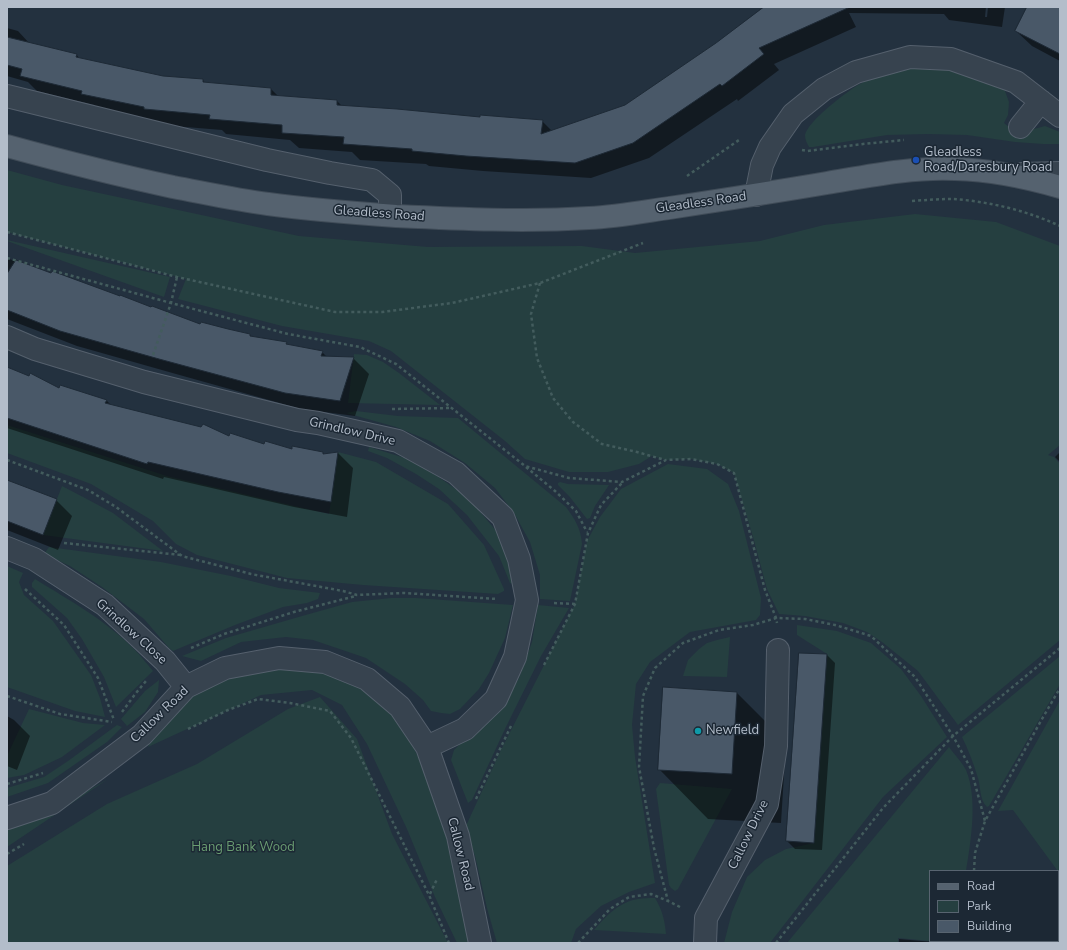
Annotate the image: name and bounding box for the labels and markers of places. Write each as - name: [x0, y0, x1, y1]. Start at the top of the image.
- place label: Gleadless Road/Daresbury Road: [924, 145, 1052, 176]
- marker: Gleadless Road/Daresbury Road: [911, 155, 921, 165]
- place label: Newfield: [706, 723, 759, 739]
- marker: Newfield: [693, 726, 703, 736]

